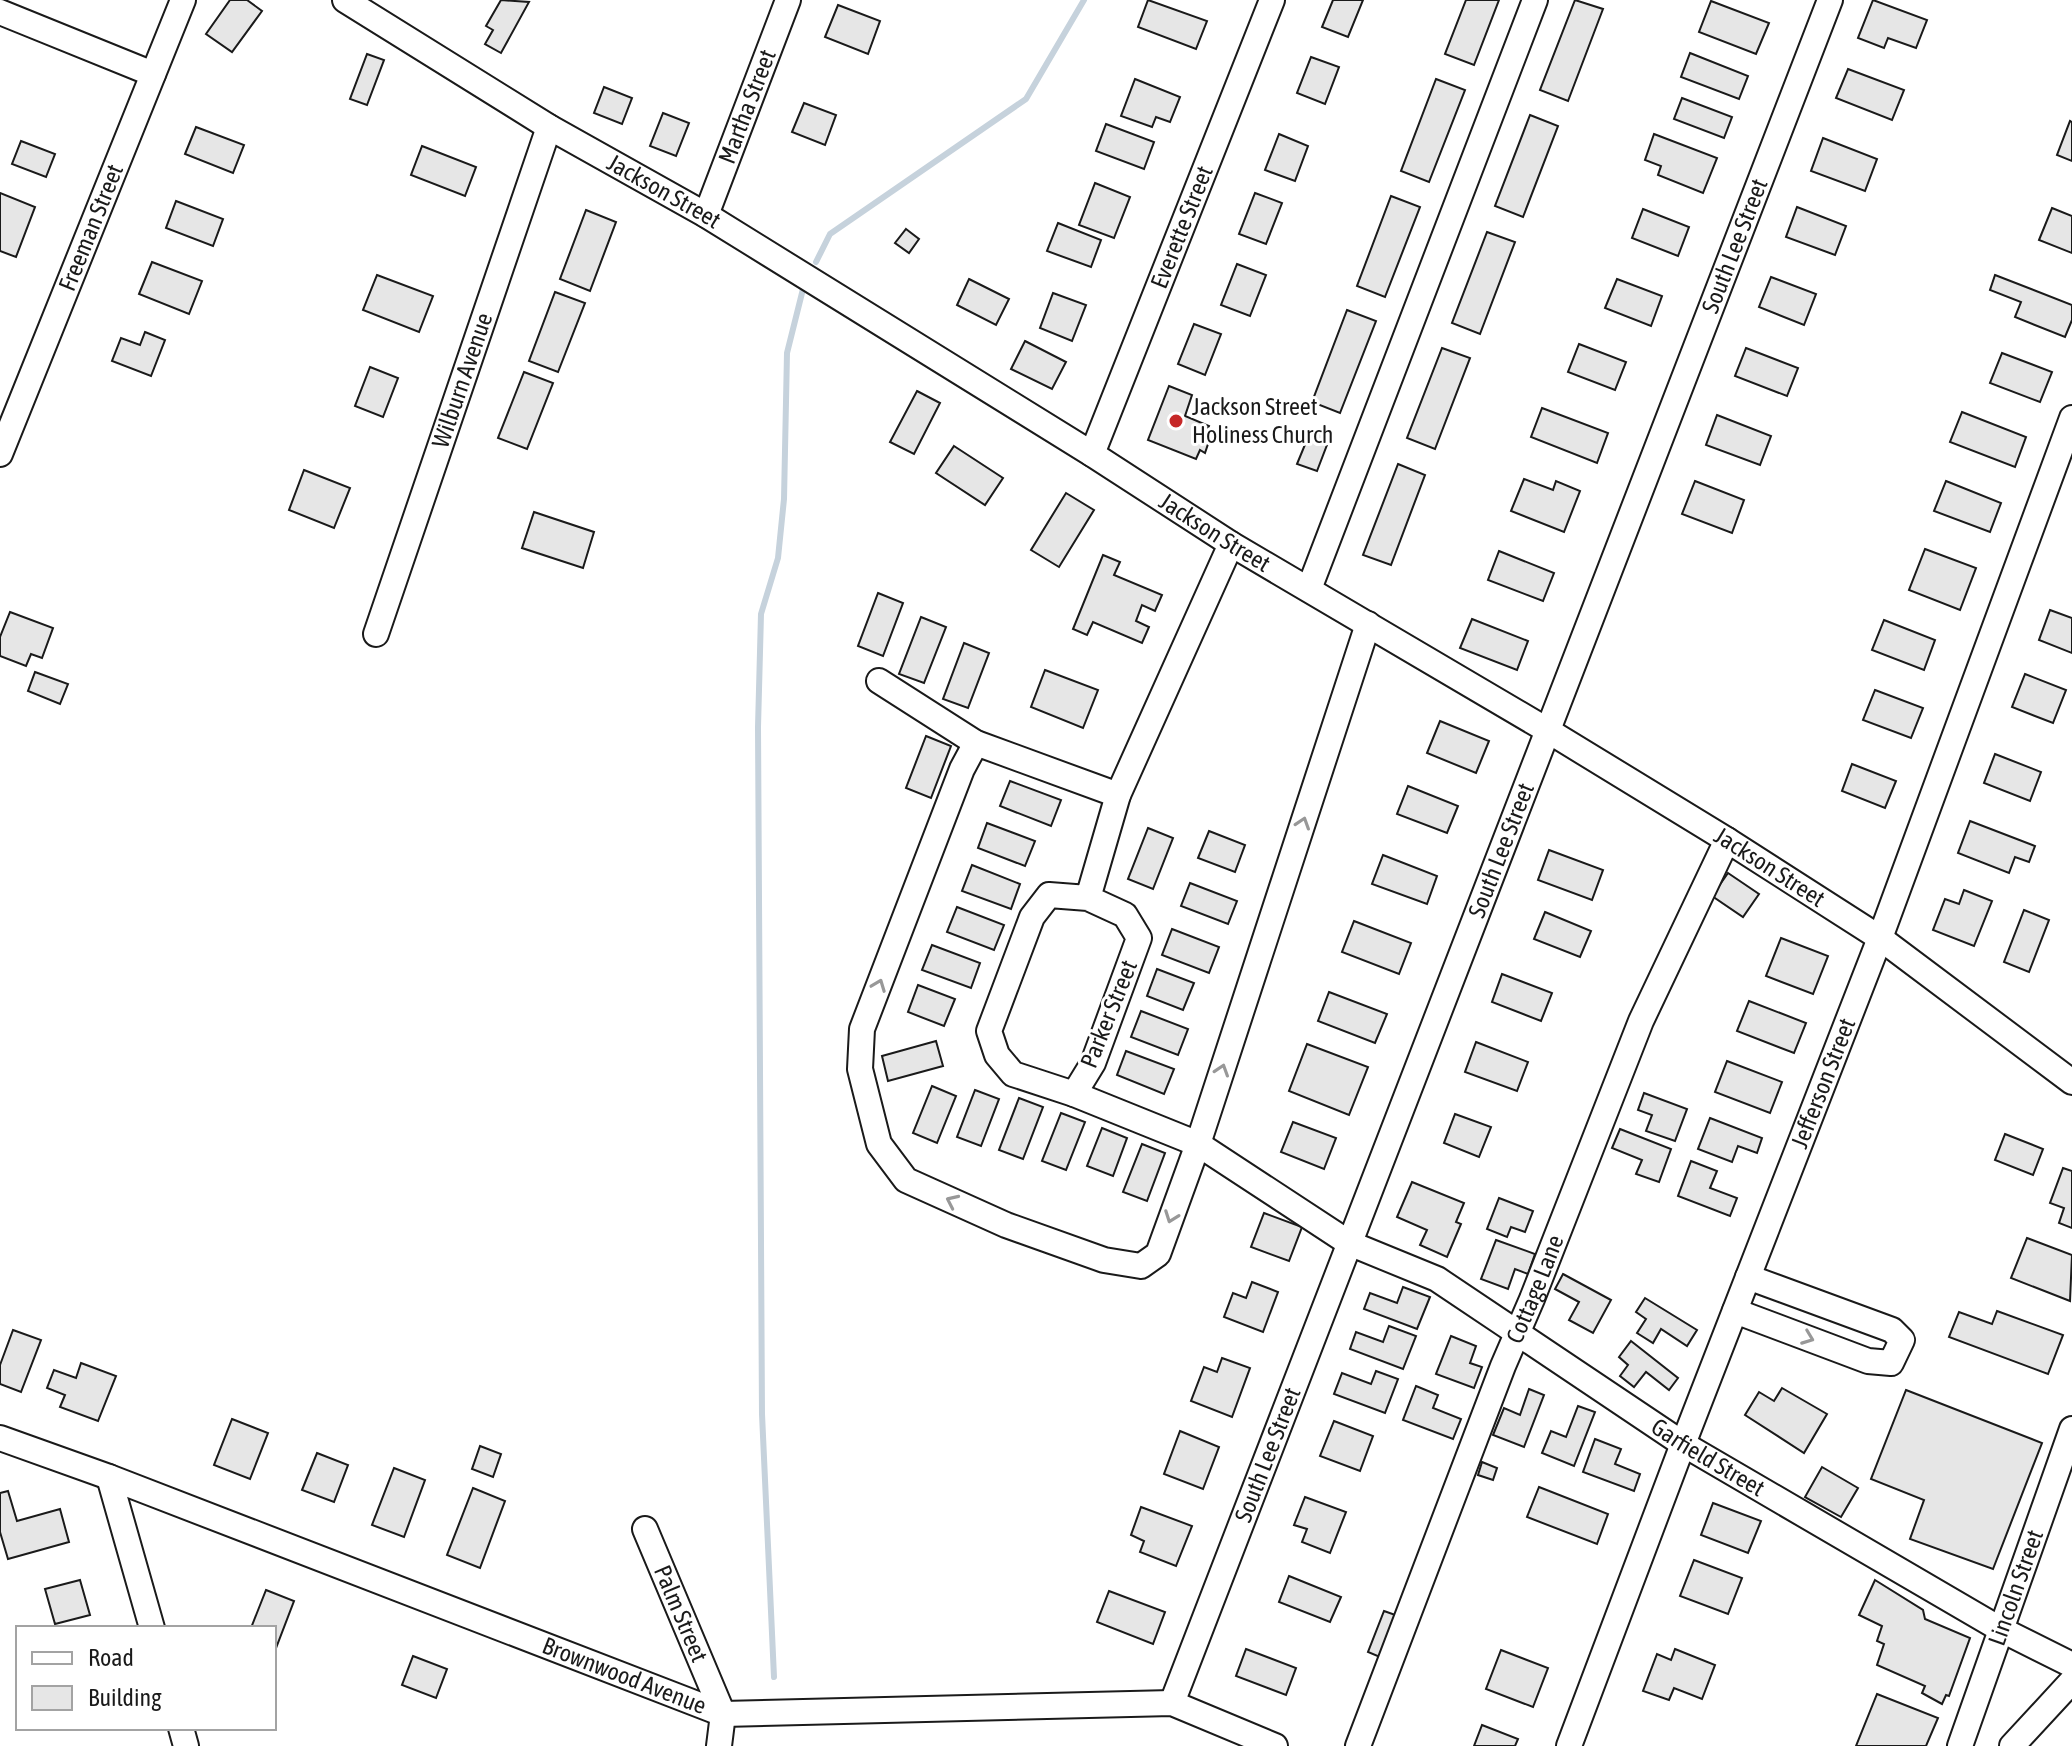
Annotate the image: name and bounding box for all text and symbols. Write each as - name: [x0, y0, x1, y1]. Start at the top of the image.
- street label: Martha Street: [713, 46, 781, 167]
- street label: Jackson Street: [603, 148, 726, 234]
- street label: Freeman Street: [53, 160, 128, 295]
- street label: Everette Street: [1145, 162, 1218, 292]
- street label: South Lee Street: [1696, 175, 1773, 317]
- street label: Wilburn Avenue: [427, 309, 498, 451]
- place label: Jackson Street Holiness Church: [1192, 393, 1334, 448]
- marker: Jackson Street Holiness Church: [1167, 412, 1185, 430]
- street label: Jackson Street: [1154, 487, 1275, 577]
- street label: South Lee Street: [1463, 779, 1539, 921]
- one-way arrow: [1294, 816, 1310, 830]
- street label: Jackson Street: [1710, 822, 1830, 912]
- street label: Parker Street: [1075, 956, 1142, 1072]
- one-way arrow: [869, 979, 886, 993]
- street label: Jefferson Street: [1786, 1014, 1860, 1152]
- one-way arrow: [1213, 1063, 1229, 1077]
- one-way arrow: [946, 1195, 961, 1211]
- one-way arrow: [1164, 1209, 1181, 1223]
- street label: Cottage Lane: [1501, 1231, 1569, 1347]
- one-way arrow: [1800, 1329, 1814, 1345]
- street label: South Lee Street: [1229, 1384, 1306, 1526]
- street label: Garfield Street: [1647, 1413, 1770, 1502]
- street label: Lincoln Street: [1983, 1526, 2048, 1649]
- street label: Palm Street: [649, 1561, 714, 1666]
- legend: [16, 1626, 276, 1730]
- street label: Brownwood Avenue: [539, 1632, 710, 1719]
- text: Road: [88, 1644, 134, 1671]
- text: Building: [88, 1684, 162, 1711]

